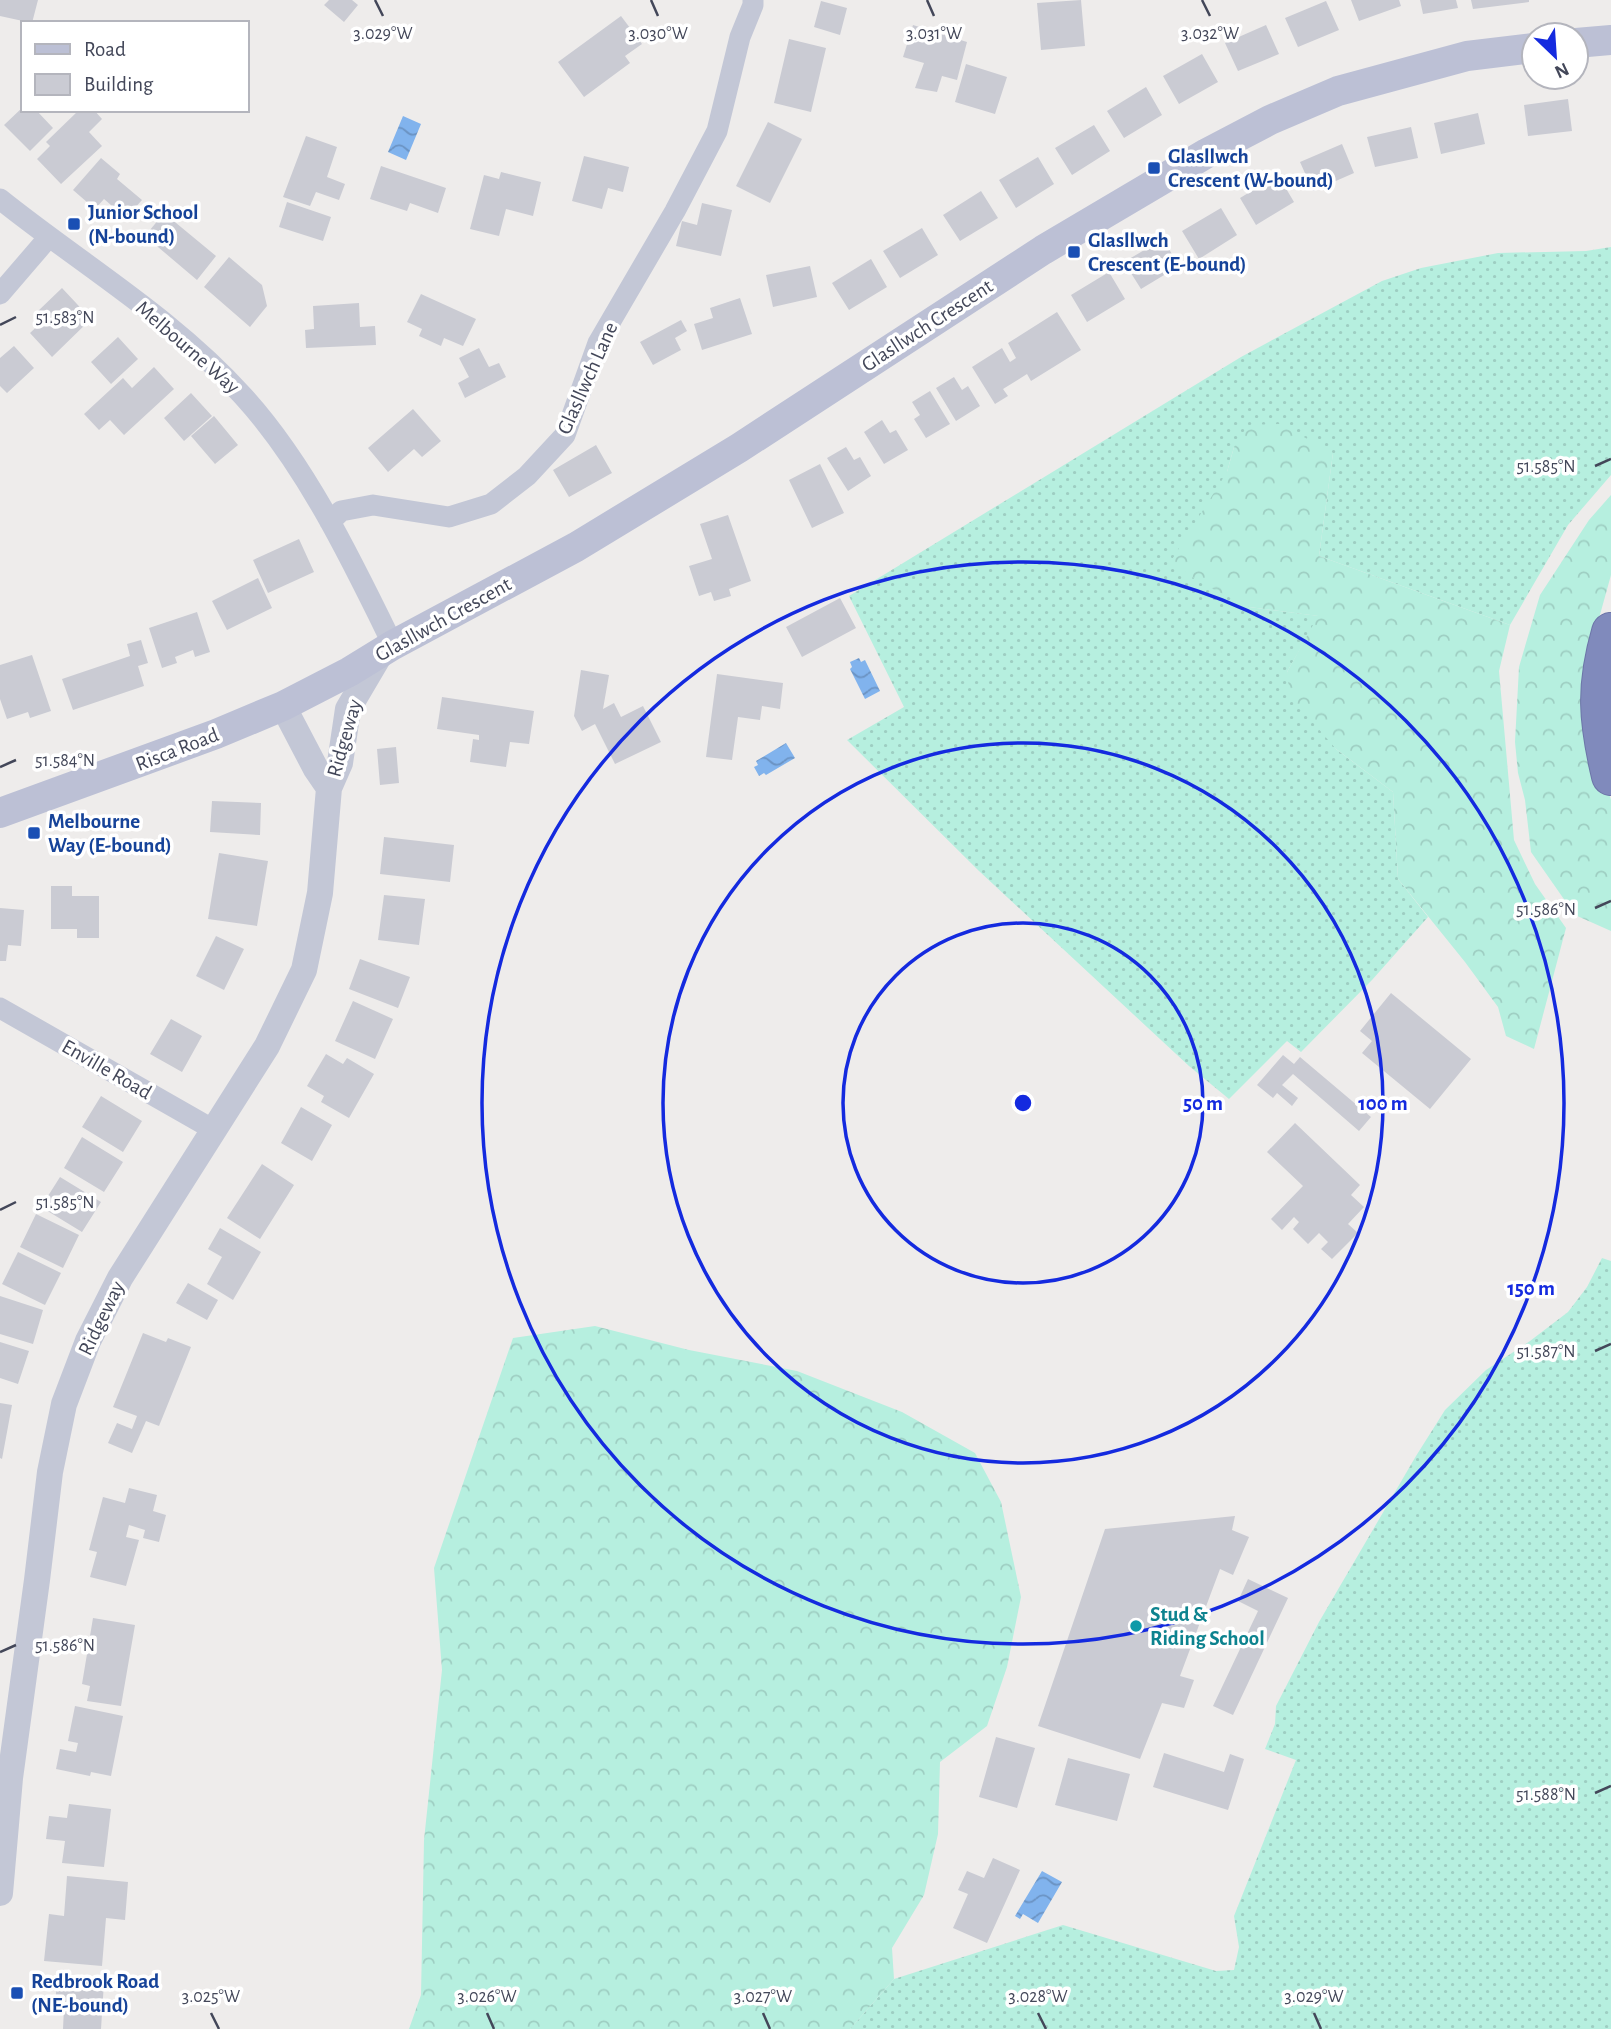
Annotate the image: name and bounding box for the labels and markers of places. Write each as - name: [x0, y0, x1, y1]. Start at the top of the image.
- place label: Glasllwch Crescent (W-bound): [1168, 146, 1334, 191]
- marker: Glasllwch Crescent (W-bound): [1146, 160, 1162, 176]
- place label: Junior School (N-bound): [88, 202, 199, 247]
- marker: Junior School (N-bound): [66, 216, 82, 232]
- place label: Glasllwch Crescent (E-bound): [1088, 230, 1247, 275]
- marker: Glasllwch Crescent (E-bound): [1066, 244, 1082, 260]
- place label: Melbourne Way (E-bound): [48, 811, 172, 856]
- marker: Melbourne Way (E-bound): [26, 825, 42, 841]
- centre of rings: [1011, 1091, 1035, 1115]
- place label: Stud & Riding School: [1150, 1604, 1265, 1649]
- marker: Stud & Riding School: [1128, 1618, 1144, 1634]
- place label: Redbrook Road (NE-bound): [31, 1971, 159, 2016]
- marker: Redbrook Road (NE-bound): [9, 1985, 25, 2001]

